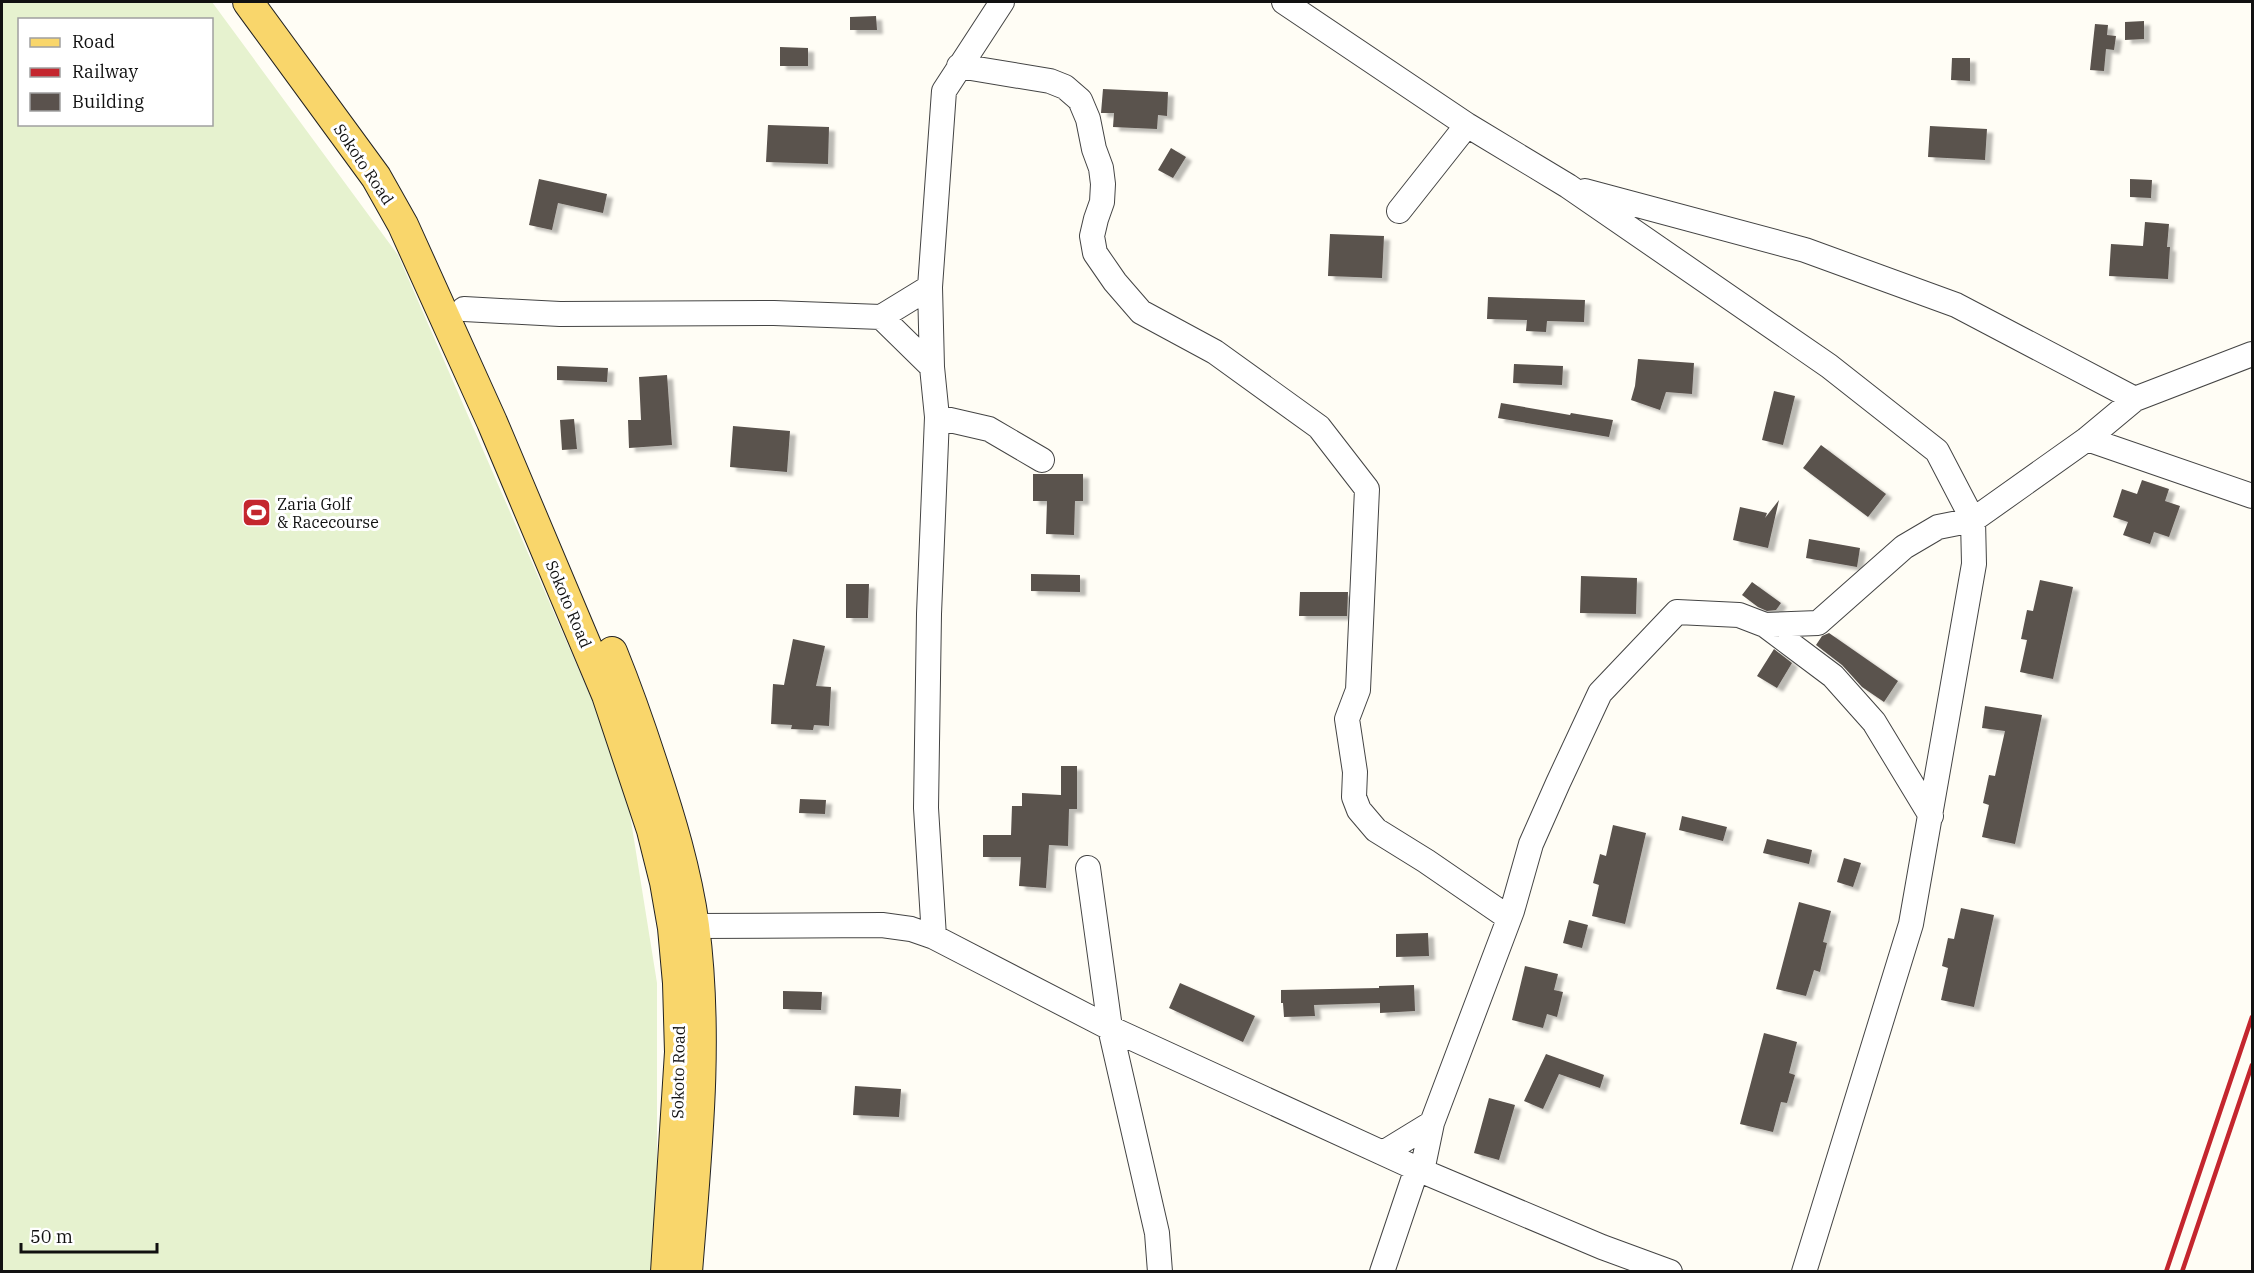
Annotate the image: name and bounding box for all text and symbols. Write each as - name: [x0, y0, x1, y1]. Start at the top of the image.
- legend: [18, 18, 213, 126]
- text: Road: [72, 30, 115, 53]
- text: Railway: [72, 60, 138, 83]
- text: Building: [72, 90, 144, 113]
- street label: Sokoto Road: [330, 120, 398, 208]
- place label: Zaria Golf & Racecourse: [277, 494, 379, 532]
- sports icon: Zaria Golf & Racecourse: [240, 497, 272, 529]
- street label: Sokoto Road: [542, 557, 596, 651]
- street label: Sokoto Road: [667, 1025, 689, 1119]
- scale bar: [21, 1216, 158, 1254]
- text: 50 m: [30, 1225, 73, 1248]

